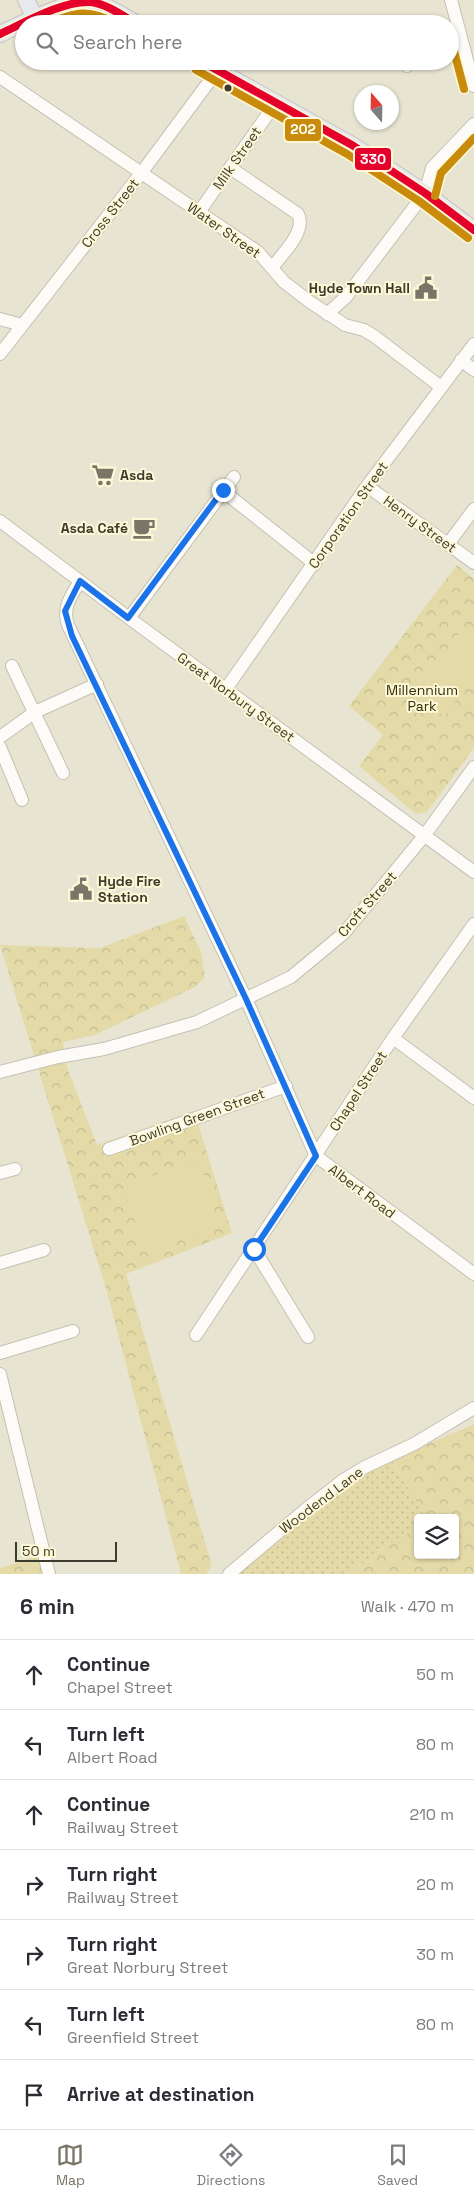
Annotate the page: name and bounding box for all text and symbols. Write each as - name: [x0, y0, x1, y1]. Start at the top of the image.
- search box: [15, 15, 459, 70]
- icon: search: [33, 29, 61, 57]
- text: Search here: [73, 30, 183, 55]
- unlabelled marker: [223, 83, 233, 93]
- north arrow: [354, 85, 399, 130]
- line badge: 202: [284, 118, 322, 142]
- text: 202: [290, 120, 316, 138]
- street label: Milk Street: [209, 123, 265, 193]
- line badge: 330: [354, 147, 392, 171]
- text: 330: [360, 150, 386, 168]
- street label: Cross Street: [77, 174, 143, 252]
- street label: Water Street: [184, 198, 264, 262]
- public building icon: Hyde Town Hall: [413, 275, 439, 301]
- place label: Hyde Town Hall: [309, 279, 410, 297]
- street label: Corporation Street: [304, 458, 392, 572]
- supermarket icon: Asda: [90, 462, 116, 488]
- place label: Asda: [120, 466, 153, 484]
- route end: [212, 479, 235, 502]
- street label: Henry Street: [380, 491, 460, 557]
- cafe icon: Asda Café: [131, 515, 157, 541]
- place label: Asda Café: [61, 519, 128, 537]
- street label: Great Norbury Street: [174, 648, 298, 746]
- park label: Millennium Park: [386, 681, 458, 715]
- street label: Croft Street: [334, 867, 400, 941]
- place label: Hyde Fire Station: [98, 872, 161, 906]
- public building icon: Hyde Fire Station: [68, 876, 94, 902]
- street label: Chapel Street: [325, 1047, 391, 1135]
- street label: Bowling Green Street: [127, 1084, 267, 1150]
- street label: Albert Road: [325, 1160, 399, 1222]
- route start: [243, 1238, 266, 1261]
- street label: Woodend Lane: [275, 1463, 367, 1537]
- map controls: [414, 1514, 459, 1559]
- button: layers: [414, 1514, 459, 1559]
- scale bar: [15, 1539, 118, 1562]
- text: 50 m: [22, 1542, 55, 1560]
- text: 6 min: [20, 1593, 75, 1620]
- text: Walk · 470 m: [361, 1596, 454, 1617]
- text: Continue: [67, 1652, 150, 1677]
- icon: ahead: [20, 1661, 48, 1689]
- text: 50 m: [416, 1664, 454, 1685]
- text: Chapel Street: [67, 1677, 173, 1698]
- text: Turn left: [67, 1722, 145, 1747]
- icon: left: [20, 1731, 48, 1759]
- text: 80 m: [416, 1734, 454, 1755]
- text: Albert Road: [67, 1747, 158, 1768]
- text: Continue: [67, 1792, 150, 1817]
- icon: ahead: [20, 1801, 48, 1829]
- text: 210 m: [410, 1804, 454, 1825]
- text: Railway Street: [67, 1817, 179, 1838]
- text: Turn right: [67, 1862, 157, 1887]
- icon: right: [20, 1871, 48, 1899]
- text: 20 m: [416, 1874, 454, 1895]
- text: Railway Street: [67, 1887, 179, 1908]
- text: Turn right: [67, 1932, 157, 1957]
- icon: right: [20, 1941, 48, 1969]
- text: 30 m: [416, 1944, 454, 1965]
- text: Great Norbury Street: [67, 1957, 228, 1978]
- text: Turn left: [67, 2002, 145, 2027]
- icon: left: [20, 2011, 48, 2039]
- text: 80 m: [416, 2014, 454, 2035]
- text: Greenfield Street: [67, 2027, 199, 2048]
- icon: arrive: [20, 2081, 48, 2109]
- text: Arrive at destination: [67, 2082, 255, 2107]
- tab: Map: [56, 2141, 85, 2189]
- tab: Directions: [197, 2141, 265, 2189]
- tab: Saved: [377, 2141, 418, 2189]

